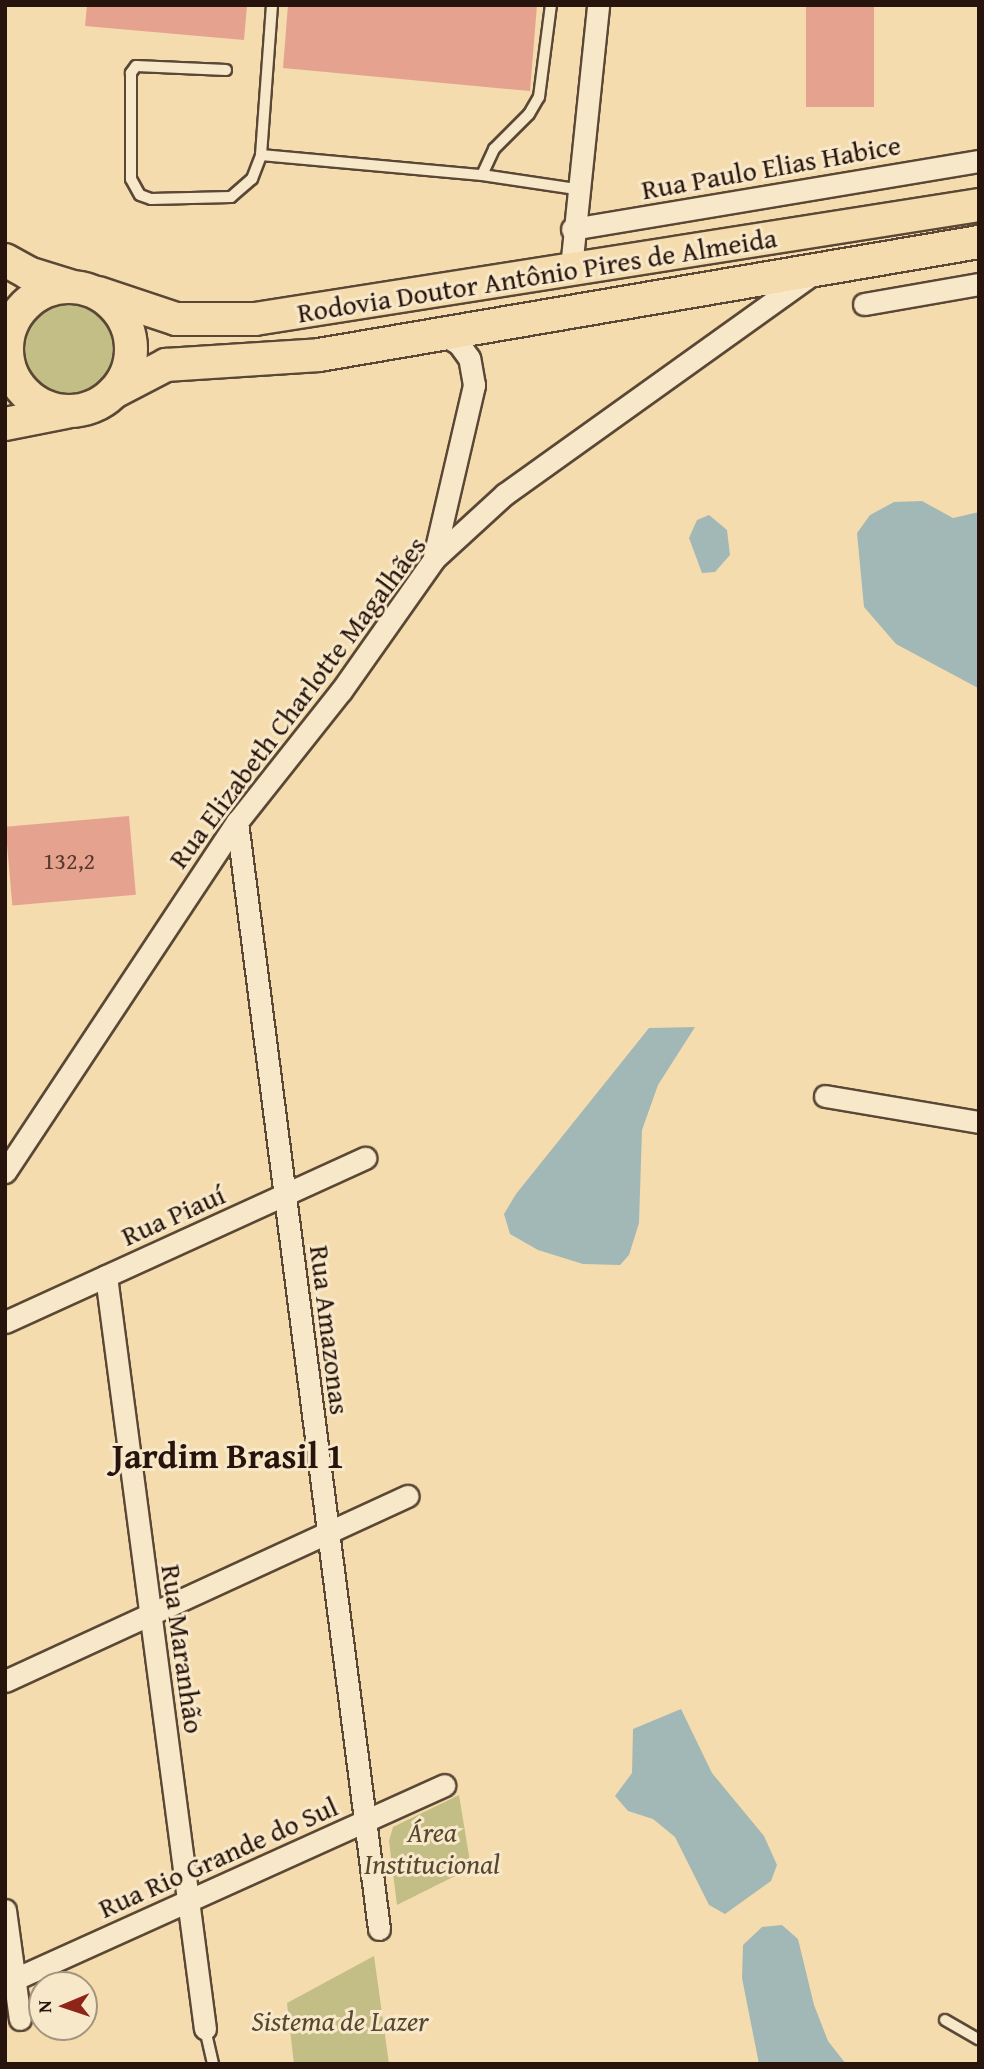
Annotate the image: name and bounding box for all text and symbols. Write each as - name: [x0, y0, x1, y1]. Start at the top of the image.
- street label: Rua Paulo Elias Habice: [639, 128, 903, 206]
- street label: Rodovia Doutor Antônio Pires de Almeida: [295, 220, 779, 330]
- street label: Rua Elizabeth Charlotte Magalhães: [161, 529, 433, 875]
- house number: 132,2: [43, 847, 95, 875]
- street label: Rua Piauí: [116, 1177, 230, 1253]
- street label: Rua Amazonas: [303, 1243, 357, 1417]
- district label: Jardim Brasil 1: [112, 1435, 344, 1477]
- street label: Rua Maranhão: [155, 1562, 211, 1736]
- street label: Rua Rio Grande do Sul: [93, 1789, 343, 1925]
- park label: Área Institucional: [364, 1815, 500, 1881]
- north arrow: [28, 1971, 98, 2041]
- text: N: [30, 2000, 58, 2014]
- park label: Sistema de Lazer: [251, 2004, 429, 2038]

